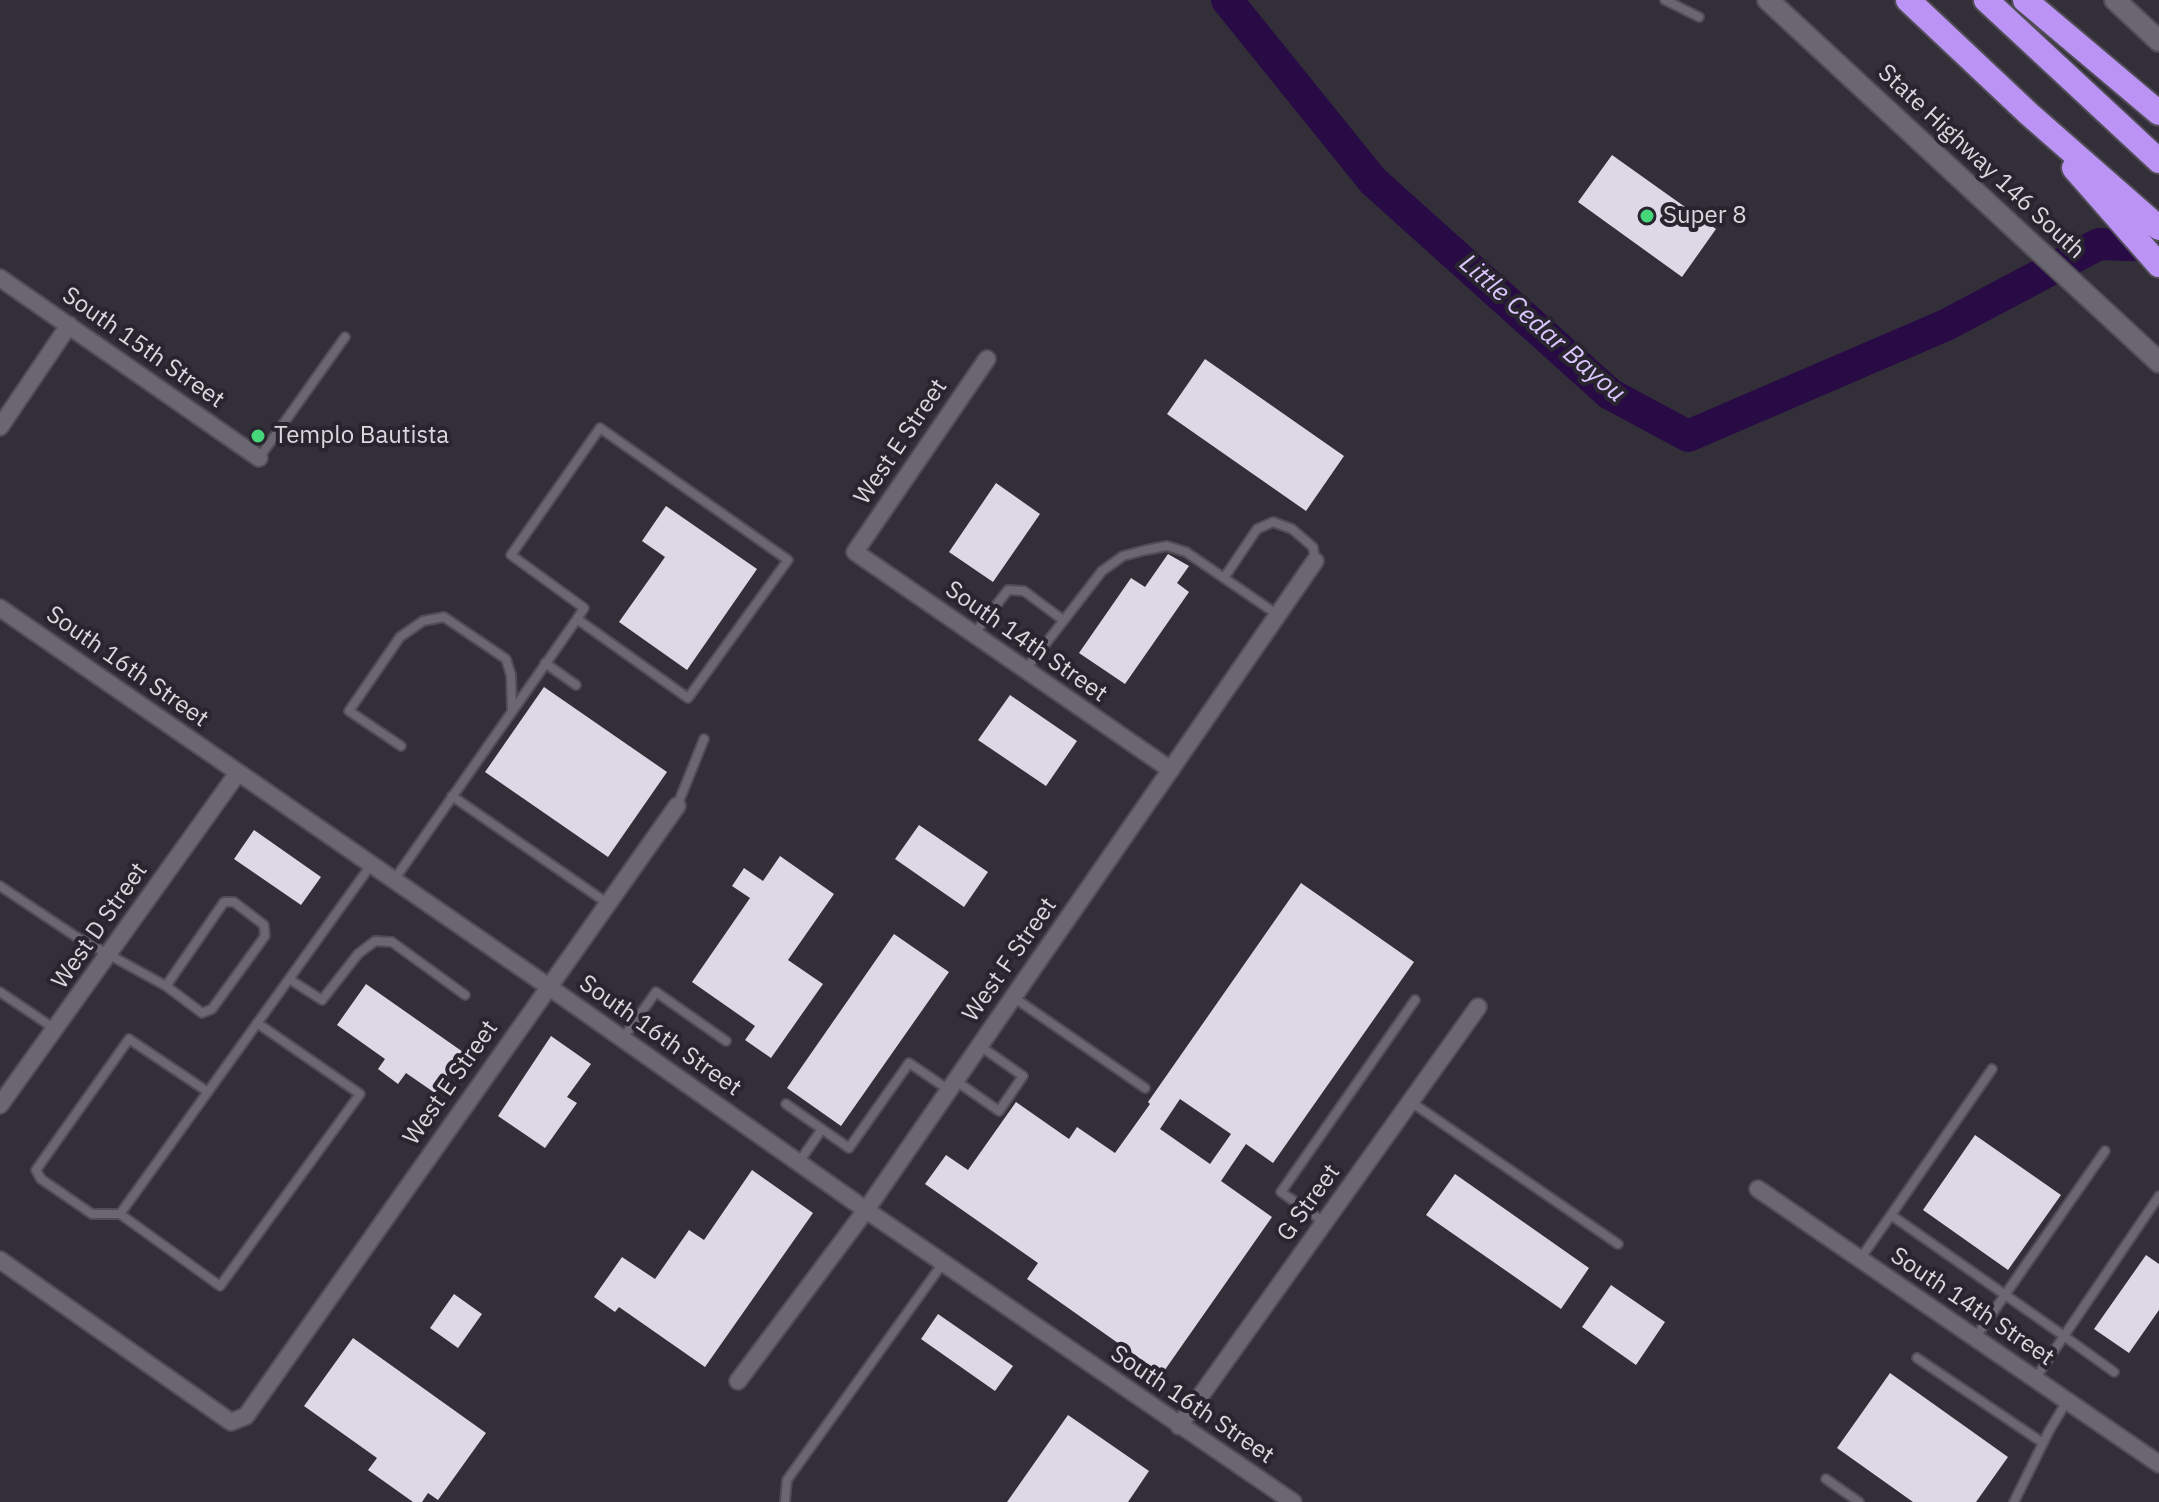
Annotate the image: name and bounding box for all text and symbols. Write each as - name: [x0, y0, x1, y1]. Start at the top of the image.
- street label: State Highway 146 South: [1872, 59, 2090, 265]
- place label: Super 8: [1663, 202, 1747, 230]
- marker: Super 8: [1638, 207, 1656, 225]
- water label: Little Cedar Bayou: [1453, 248, 1631, 410]
- street label: South 15th Street: [56, 281, 230, 415]
- street label: West E Street: [848, 374, 954, 510]
- place label: Templo Bautista: [274, 422, 449, 450]
- marker: Templo Bautista: [249, 427, 267, 445]
- street label: South 14th Street: [939, 575, 1113, 709]
- street label: South 16th Street: [40, 600, 214, 734]
- street label: West D Street: [46, 857, 154, 995]
- street label: West F Street: [957, 892, 1063, 1028]
- street label: South 16th Street: [573, 969, 747, 1103]
- street label: West E Street: [398, 1015, 504, 1151]
- street label: G Street: [1271, 1159, 1347, 1247]
- street label: South 14th Street: [1885, 1242, 2059, 1372]
- street label: South 16th Street: [1105, 1340, 1279, 1470]

